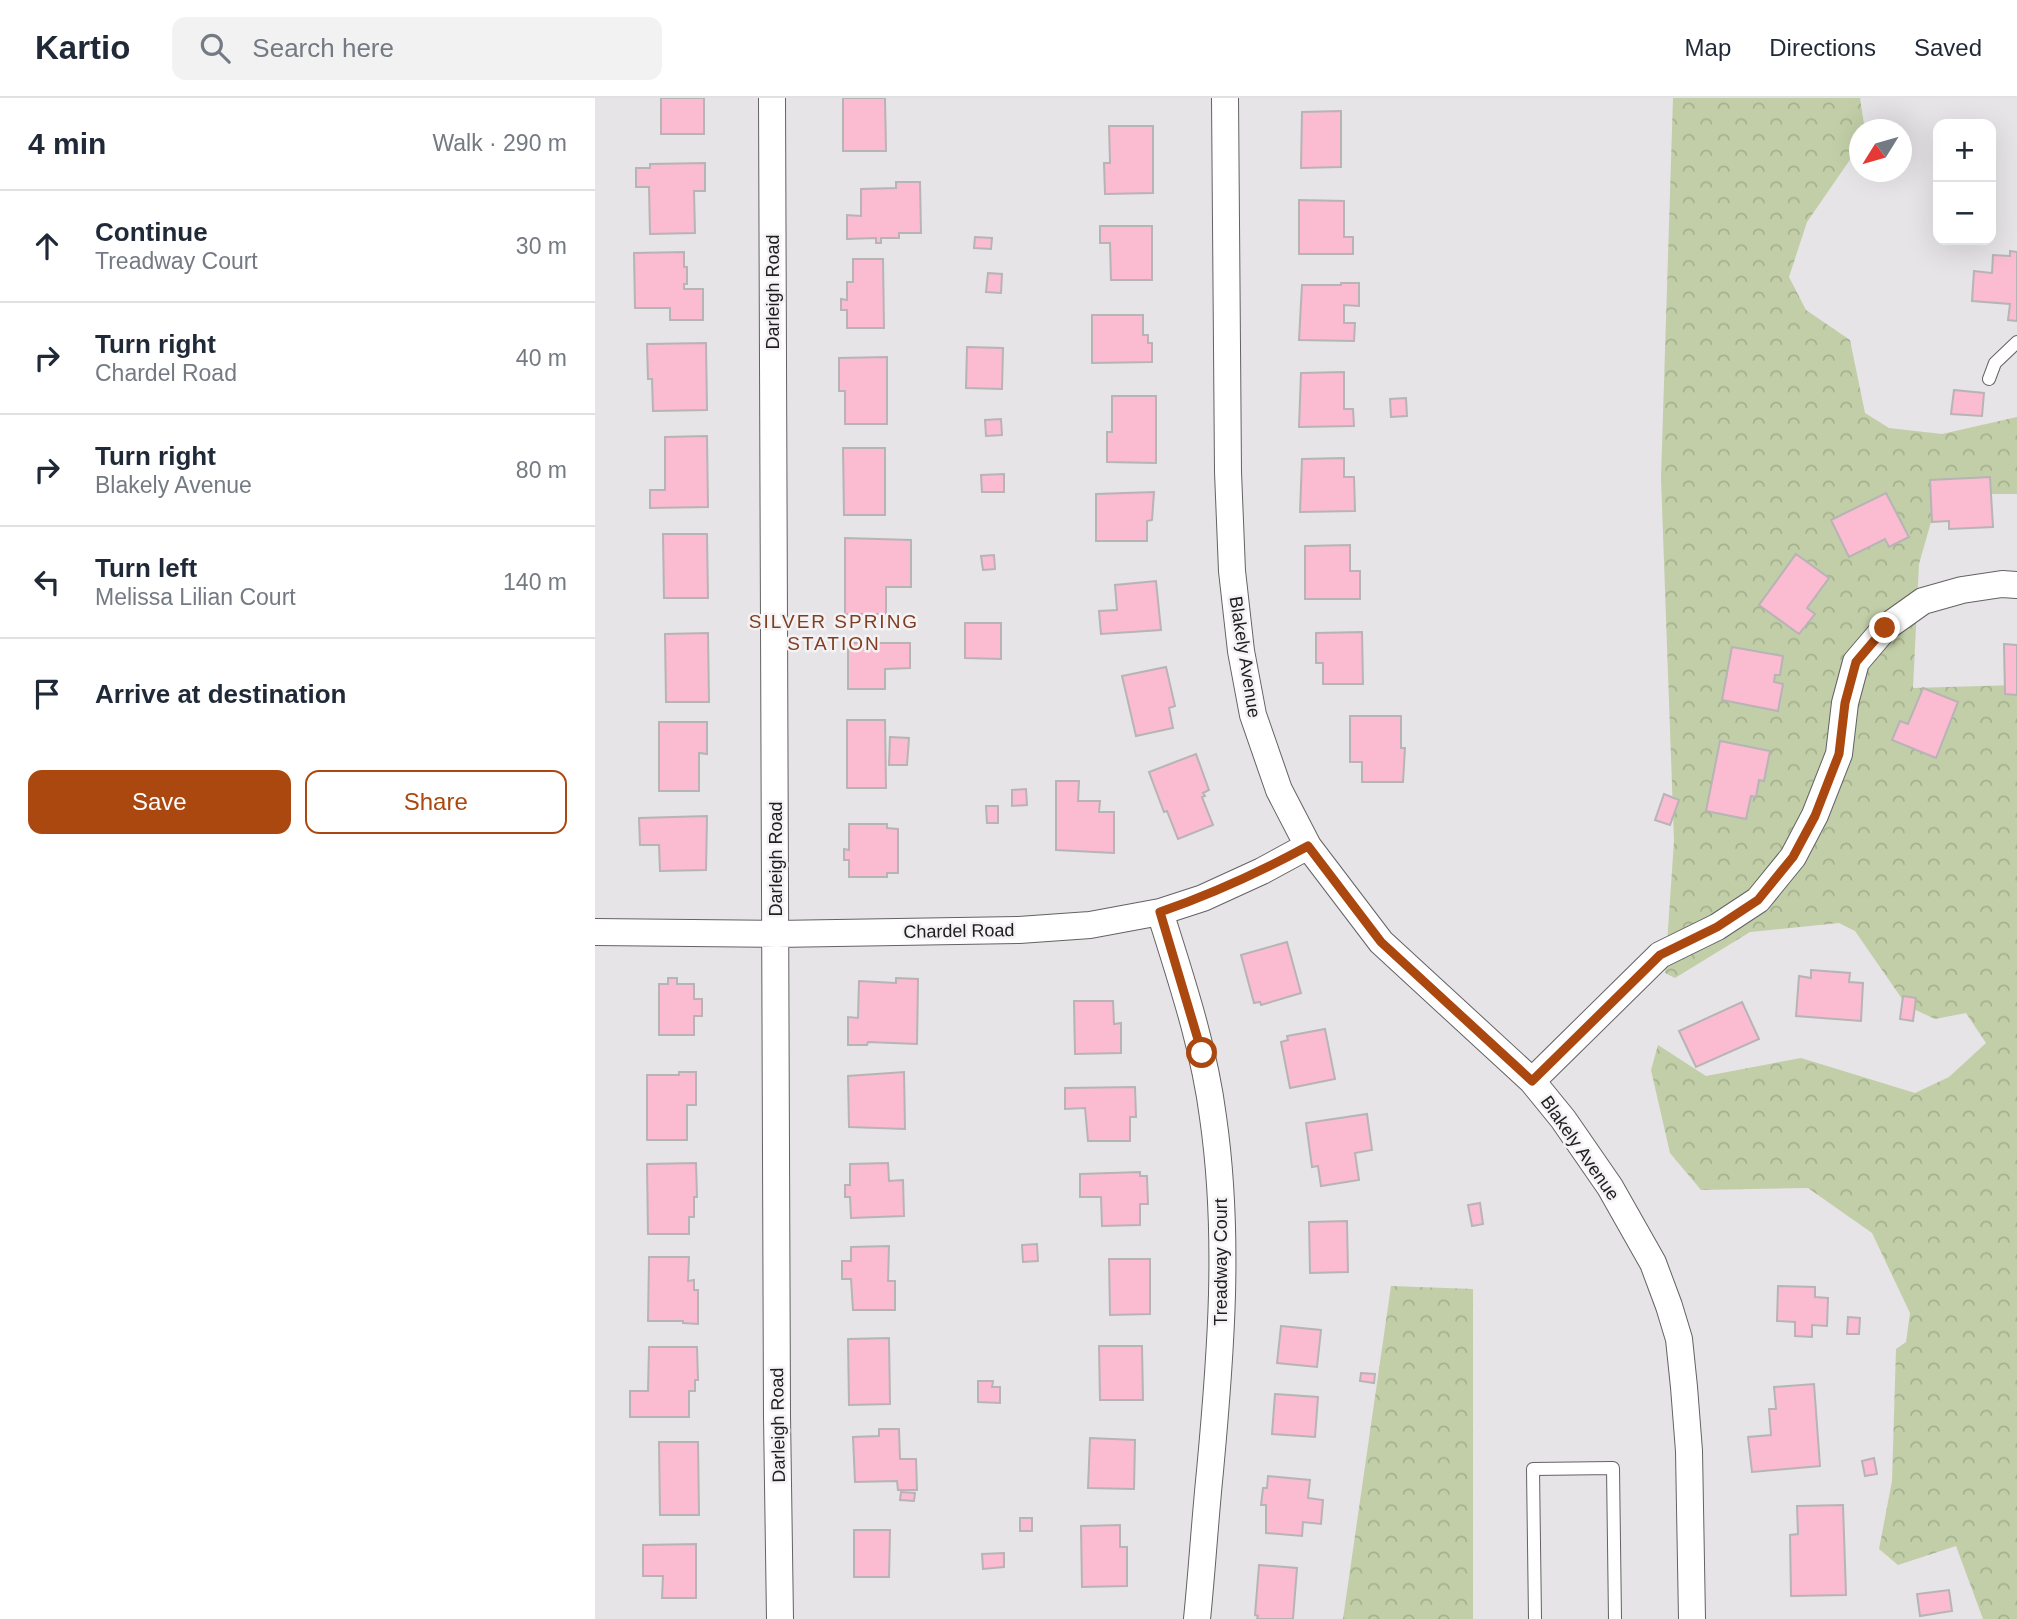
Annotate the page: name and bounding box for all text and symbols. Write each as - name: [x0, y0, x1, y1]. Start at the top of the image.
- search box: [172, 17, 662, 80]
- text: Kartio: [35, 29, 130, 66]
- icon: search: [196, 29, 234, 67]
- text: Search here: [252, 33, 394, 63]
- text: Map: [1685, 34, 1731, 61]
- text: Directions: [1769, 34, 1876, 61]
- text: Saved: [1914, 34, 1982, 61]
- north arrow: [1849, 119, 1912, 182]
- map controls: [1933, 119, 1996, 245]
- button: +: [1933, 119, 1996, 182]
- text: 4 min: [28, 127, 106, 160]
- text: Walk · 290 m: [432, 130, 567, 156]
- button: −: [1933, 182, 1996, 245]
- text: Continue: [95, 217, 208, 247]
- icon: ahead: [28, 227, 66, 265]
- text: 30 m: [516, 233, 567, 259]
- street label: Darleigh Road: [763, 234, 783, 350]
- text: Treadway Court: [95, 248, 258, 274]
- text: Turn right: [95, 329, 216, 359]
- icon: right: [28, 339, 66, 377]
- text: 40 m: [516, 345, 567, 371]
- text: Chardel Road: [95, 360, 237, 386]
- text: Turn right: [95, 441, 216, 471]
- icon: right: [28, 451, 66, 489]
- text: 80 m: [516, 457, 567, 483]
- text: Blakely Avenue: [95, 472, 252, 498]
- text: Turn left: [95, 553, 197, 583]
- icon: left: [28, 563, 66, 601]
- text: 140 m: [503, 569, 567, 595]
- text: Melissa Lilian Court: [95, 584, 296, 610]
- street label: Blakely Avenue: [1226, 595, 1264, 719]
- district label: SILVER SPRING STATION: [749, 611, 919, 654]
- route end: [1869, 612, 1900, 643]
- icon: arrive: [28, 675, 66, 713]
- text: Arrive at destination: [95, 679, 346, 709]
- button: Save: [28, 770, 291, 834]
- button: Share: [305, 770, 567, 834]
- street label: Darleigh Road: [766, 801, 786, 917]
- street label: Chardel Road: [903, 920, 1015, 942]
- route start: [1186, 1037, 1217, 1068]
- street label: Blakely Avenue: [1537, 1092, 1623, 1204]
- street label: Treadway Court: [1211, 1198, 1231, 1326]
- street label: Darleigh Road: [767, 1367, 789, 1483]

